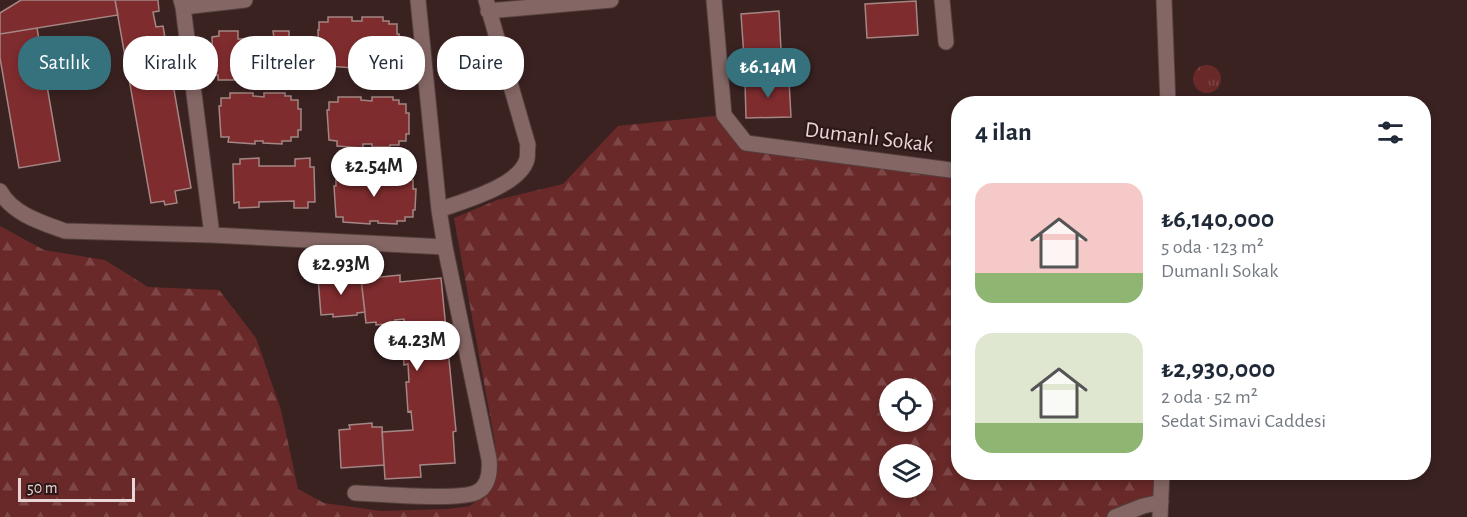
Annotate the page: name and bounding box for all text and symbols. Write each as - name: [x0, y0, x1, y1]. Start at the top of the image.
- chip: Satılık: [18, 36, 111, 90]
- chip: Kiralık: [123, 36, 218, 90]
- chip: Filtreler: [230, 36, 336, 90]
- chip: Yeni: [348, 36, 425, 90]
- chip: Daire: [437, 36, 524, 90]
- pin: ₺6.14M: [719, 48, 817, 99]
- text: ₺6.14M: [740, 57, 796, 77]
- icon: filters: [1374, 116, 1407, 149]
- street label: Dumanlı Sokak: [804, 118, 934, 156]
- text: 4 ilan: [975, 119, 1032, 145]
- pin: ₺2.54M: [325, 147, 423, 198]
- text: ₺2.54M: [345, 156, 403, 176]
- text: ₺6,140,000: [1161, 206, 1274, 232]
- icon: home: [1023, 207, 1095, 279]
- text: 5 oda · 123 m²: [1161, 237, 1264, 257]
- pin: ₺2.93M: [292, 245, 390, 296]
- text: ₺2.93M: [312, 254, 370, 274]
- text: Dumanlı Sokak: [1161, 261, 1278, 281]
- pin: ₺4.23M: [368, 321, 466, 372]
- text: ₺4.23M: [388, 330, 446, 350]
- text: ₺2,930,000: [1161, 356, 1275, 382]
- icon: home: [1023, 357, 1095, 429]
- map controls: [879, 378, 933, 498]
- button: locate: [879, 378, 933, 432]
- text: 2 oda · 52 m²: [1161, 387, 1258, 407]
- text: Sedat Simavi Caddesi: [1161, 411, 1326, 431]
- button: layers: [879, 444, 933, 498]
- scale bar: [18, 475, 135, 502]
- text: 50 m: [27, 480, 58, 496]

